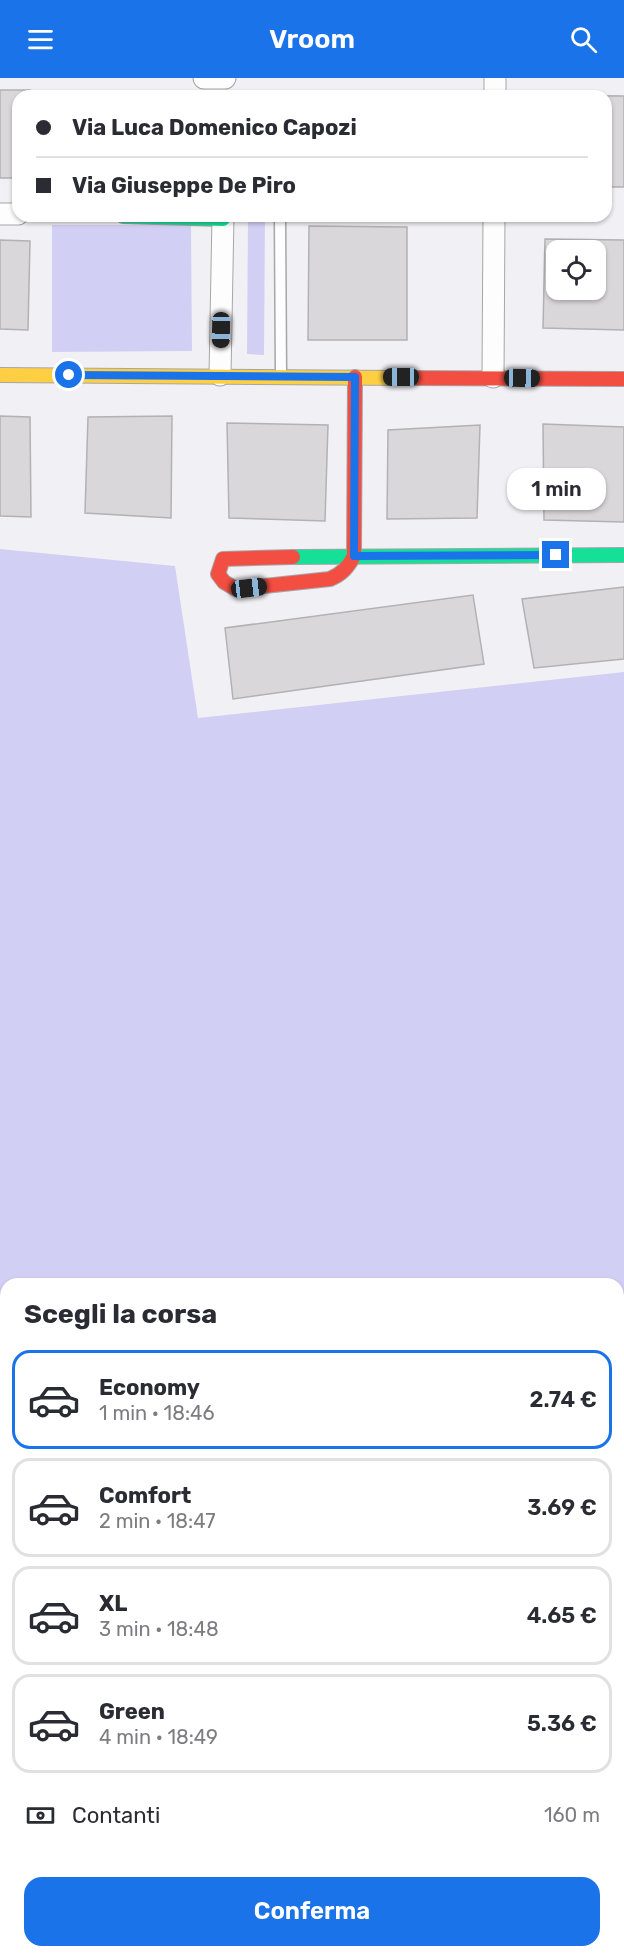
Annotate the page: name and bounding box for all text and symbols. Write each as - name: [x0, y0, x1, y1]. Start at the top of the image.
- icon: menu: [24, 23, 57, 56]
- text: Vroom: [269, 23, 355, 55]
- icon: search: [567, 23, 600, 56]
- text: Via Luca Domenico Capozi: [72, 114, 357, 141]
- text: Via Giuseppe De Piro: [72, 172, 296, 199]
- map controls: [546, 240, 606, 300]
- button: locate: [546, 240, 606, 300]
- car: [212, 312, 230, 348]
- route start: [55, 361, 82, 388]
- car: [383, 368, 419, 386]
- car: [504, 369, 540, 387]
- callout: 1 min: [506, 468, 606, 510]
- text: 1 min: [531, 477, 582, 501]
- route end: [542, 541, 569, 568]
- car: [230, 577, 268, 599]
- text: Scegli la corsa: [24, 1298, 217, 1330]
- icon: car: [27, 1373, 81, 1427]
- text: Economy: [99, 1374, 200, 1401]
- text: 2.74 €: [530, 1386, 597, 1413]
- text: 1 min · 18:46: [99, 1401, 214, 1425]
- icon: car: [27, 1481, 81, 1535]
- text: Comfort: [99, 1482, 191, 1509]
- text: 3.69 €: [527, 1494, 597, 1521]
- text: 2 min · 18:47: [99, 1509, 216, 1533]
- icon: car: [27, 1589, 81, 1643]
- text: XL: [99, 1590, 127, 1617]
- text: 4.65 €: [527, 1602, 597, 1629]
- text: 3 min · 18:48: [99, 1617, 219, 1641]
- icon: car: [27, 1697, 81, 1751]
- text: Green: [99, 1698, 165, 1725]
- text: 5.36 €: [527, 1710, 597, 1737]
- text: 4 min · 18:49: [99, 1725, 218, 1749]
- icon: cash: [24, 1799, 57, 1832]
- text: Contanti: [72, 1802, 160, 1829]
- text: 160 m: [544, 1803, 600, 1827]
- button: Conferma: [24, 1877, 600, 1946]

